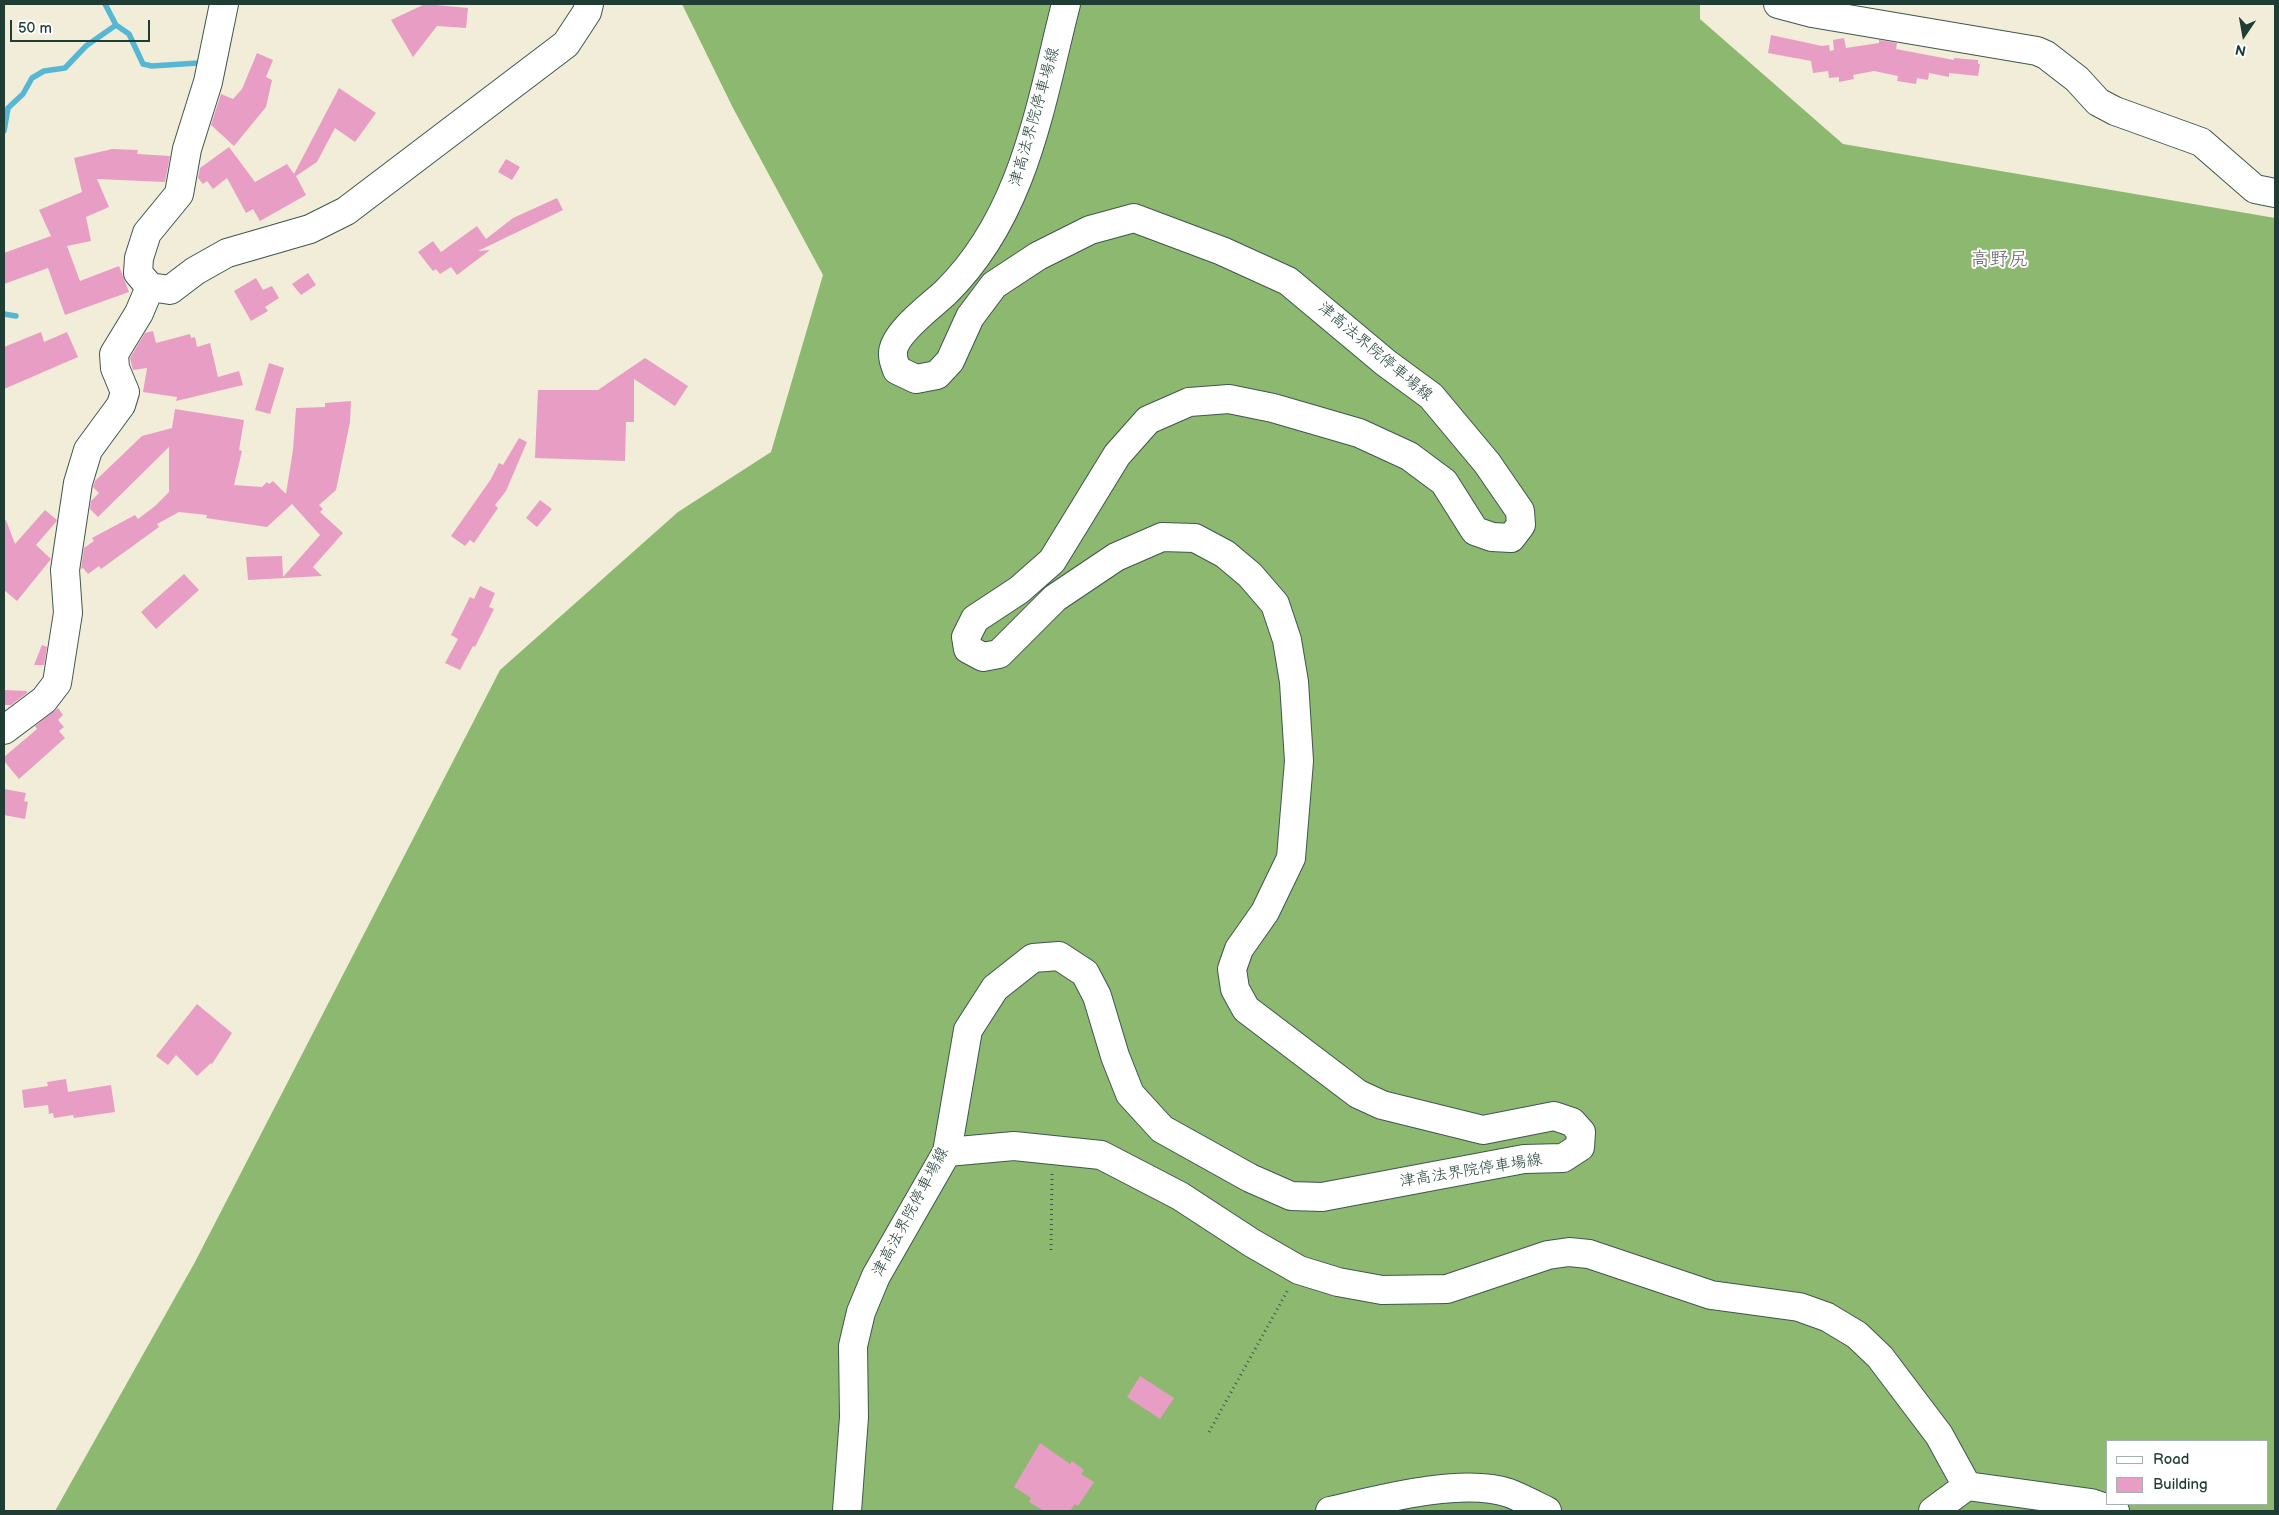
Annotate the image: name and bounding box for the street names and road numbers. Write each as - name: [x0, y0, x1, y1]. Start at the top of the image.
- street label: 津高法界院停車場線: [1006, 45, 1064, 189]
- street label: 津高法界院停車場線: [1314, 298, 1436, 406]
- street label: 津高法界院停車場線: [869, 1144, 953, 1280]
- street label: 津高法界院停車場線: [1398, 1150, 1544, 1192]

